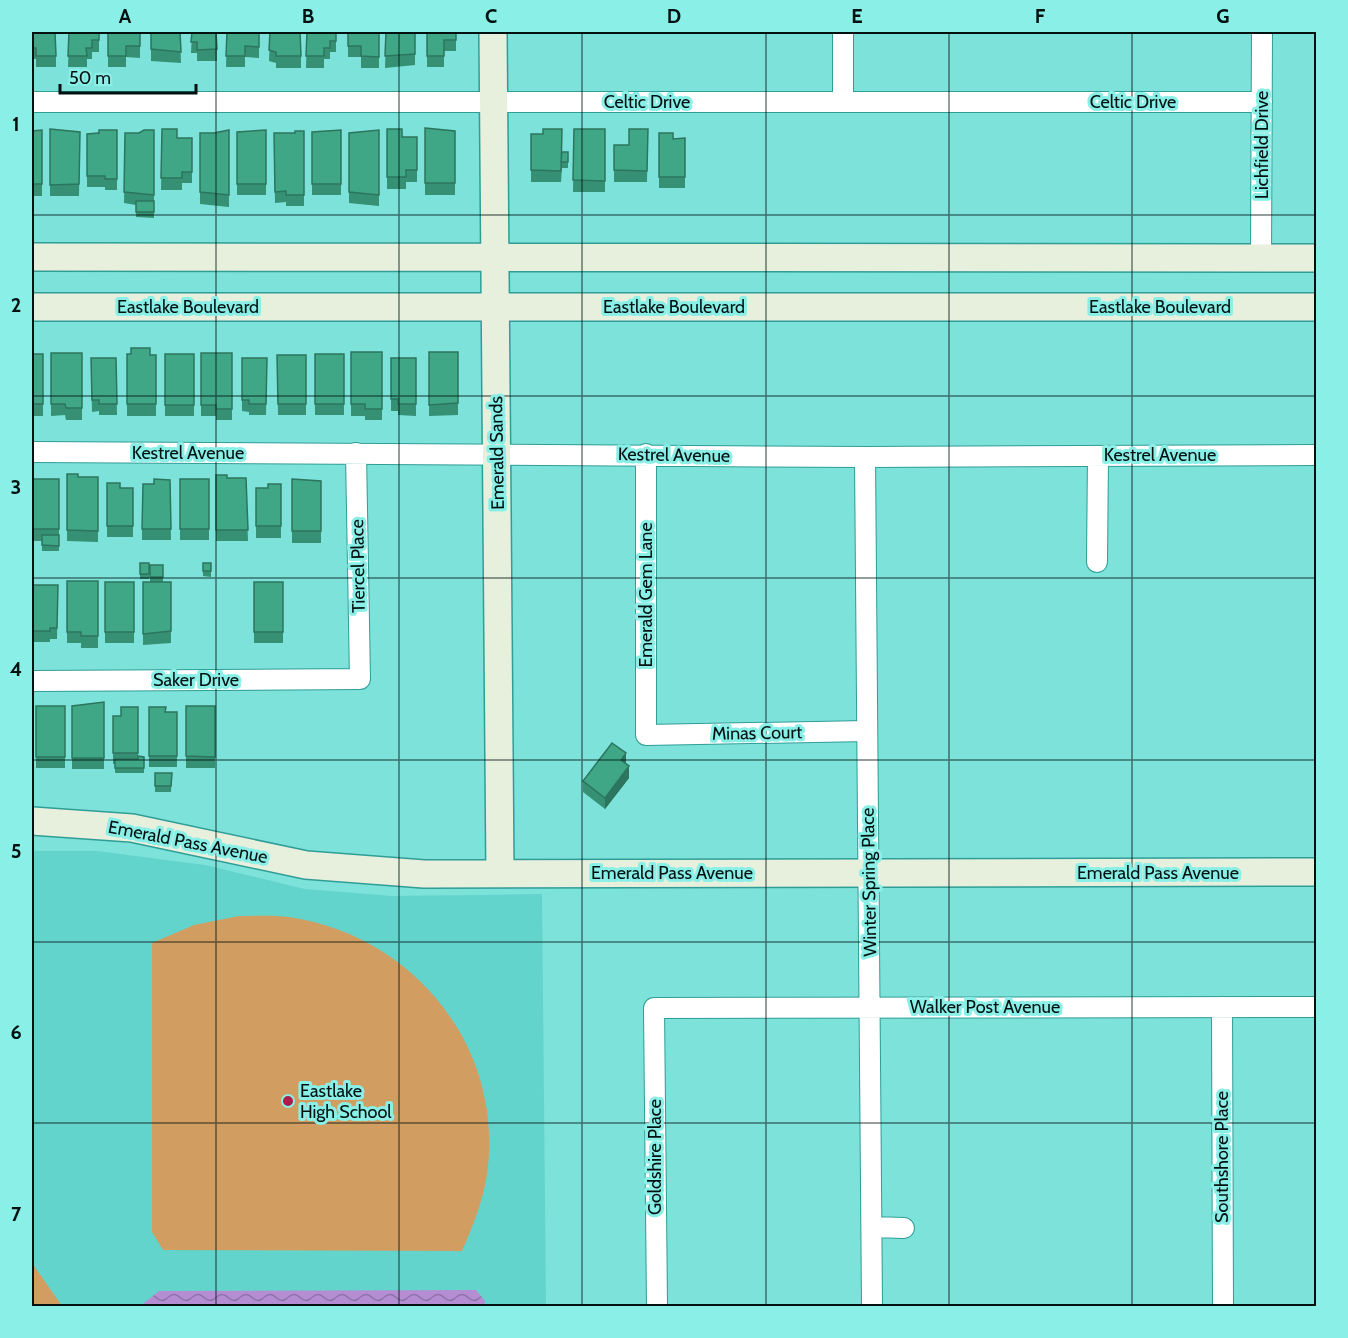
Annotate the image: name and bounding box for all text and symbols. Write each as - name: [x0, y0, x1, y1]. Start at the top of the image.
- text: A: [119, 4, 132, 28]
- text: B: [302, 4, 314, 28]
- text: C: [485, 4, 497, 28]
- text: D: [667, 4, 681, 28]
- text: E: [851, 4, 863, 28]
- text: F: [1035, 4, 1046, 28]
- text: G: [1216, 4, 1230, 28]
- scale bar: [60, 57, 196, 95]
- text: 50 m: [69, 67, 111, 89]
- street label: Celtic Drive: [604, 91, 690, 113]
- street label: Celtic Drive: [1090, 91, 1176, 113]
- street label: Lichfield Drive: [1251, 91, 1273, 199]
- text: 1: [12, 112, 20, 136]
- text: 2: [11, 293, 21, 317]
- street label: Eastlake Boulevard: [117, 296, 259, 318]
- street label: Eastlake Boulevard: [603, 296, 745, 318]
- street label: Eastlake Boulevard: [1089, 296, 1231, 318]
- street label: Emerald Sands: [485, 396, 509, 510]
- street label: Kestrel Avenue: [132, 442, 244, 464]
- street label: Kestrel Avenue: [618, 443, 730, 467]
- street label: Kestrel Avenue: [1104, 444, 1216, 466]
- text: 3: [11, 475, 21, 499]
- street label: Tiercel Place: [346, 519, 370, 613]
- street label: Emerald Gem Lane: [635, 522, 657, 668]
- text: 4: [10, 657, 22, 681]
- street label: Saker Drive: [153, 669, 239, 691]
- street label: Minas Court: [712, 721, 802, 745]
- street label: Winter Spring Place: [857, 807, 881, 957]
- street label: Emerald Pass Avenue: [106, 816, 270, 868]
- text: 5: [11, 839, 21, 863]
- street label: Emerald Pass Avenue: [591, 862, 753, 884]
- street label: Emerald Pass Avenue: [1077, 862, 1239, 884]
- street label: Walker Post Avenue: [910, 996, 1060, 1018]
- text: 6: [10, 1020, 22, 1044]
- place label: Eastlake High School: [300, 1080, 392, 1123]
- street label: Southshore Place: [1211, 1091, 1233, 1223]
- marker: Eastlake High School: [281, 1094, 295, 1108]
- street label: Goldshire Place: [644, 1099, 666, 1215]
- text: 7: [11, 1202, 22, 1226]

